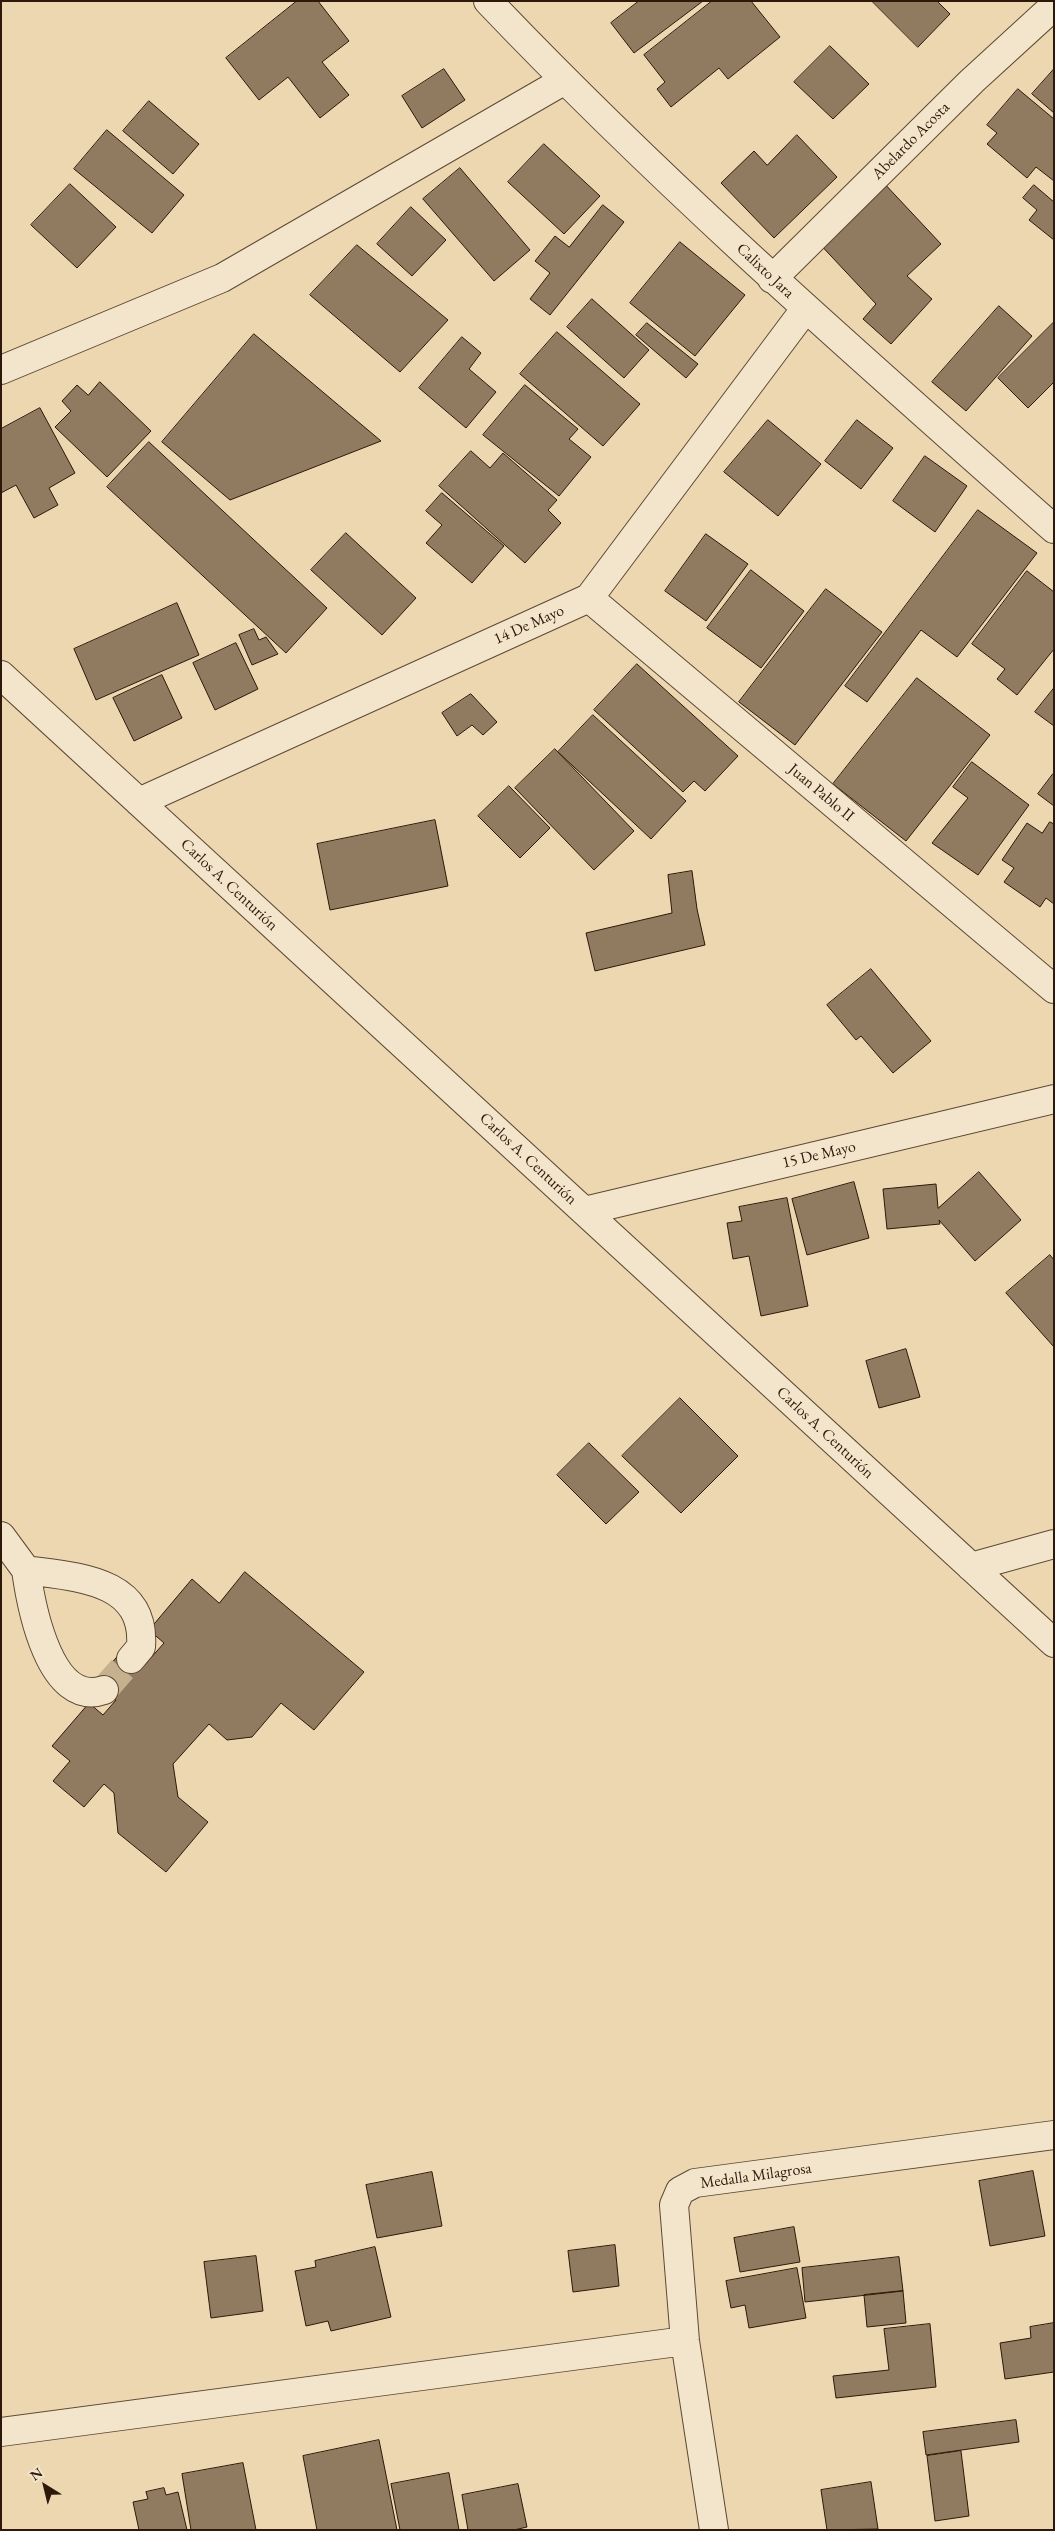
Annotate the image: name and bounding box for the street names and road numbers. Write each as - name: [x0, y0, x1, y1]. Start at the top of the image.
- street label: Abelardo Acosta: [868, 98, 954, 184]
- street label: Calixto Jara: [732, 239, 798, 303]
- street label: 14 De Mayo: [491, 601, 567, 649]
- street label: Juan Pablo II: [784, 760, 858, 826]
- street label: Carlos A. Centurión: [176, 835, 282, 935]
- street label: Carlos A. Centurión: [475, 1109, 581, 1209]
- street label: 15 De Mayo: [780, 1137, 858, 1173]
- street label: Carlos A. Centurión: [772, 1383, 878, 1483]
- street label: Medalla Milagrosa: [699, 2159, 813, 2193]

